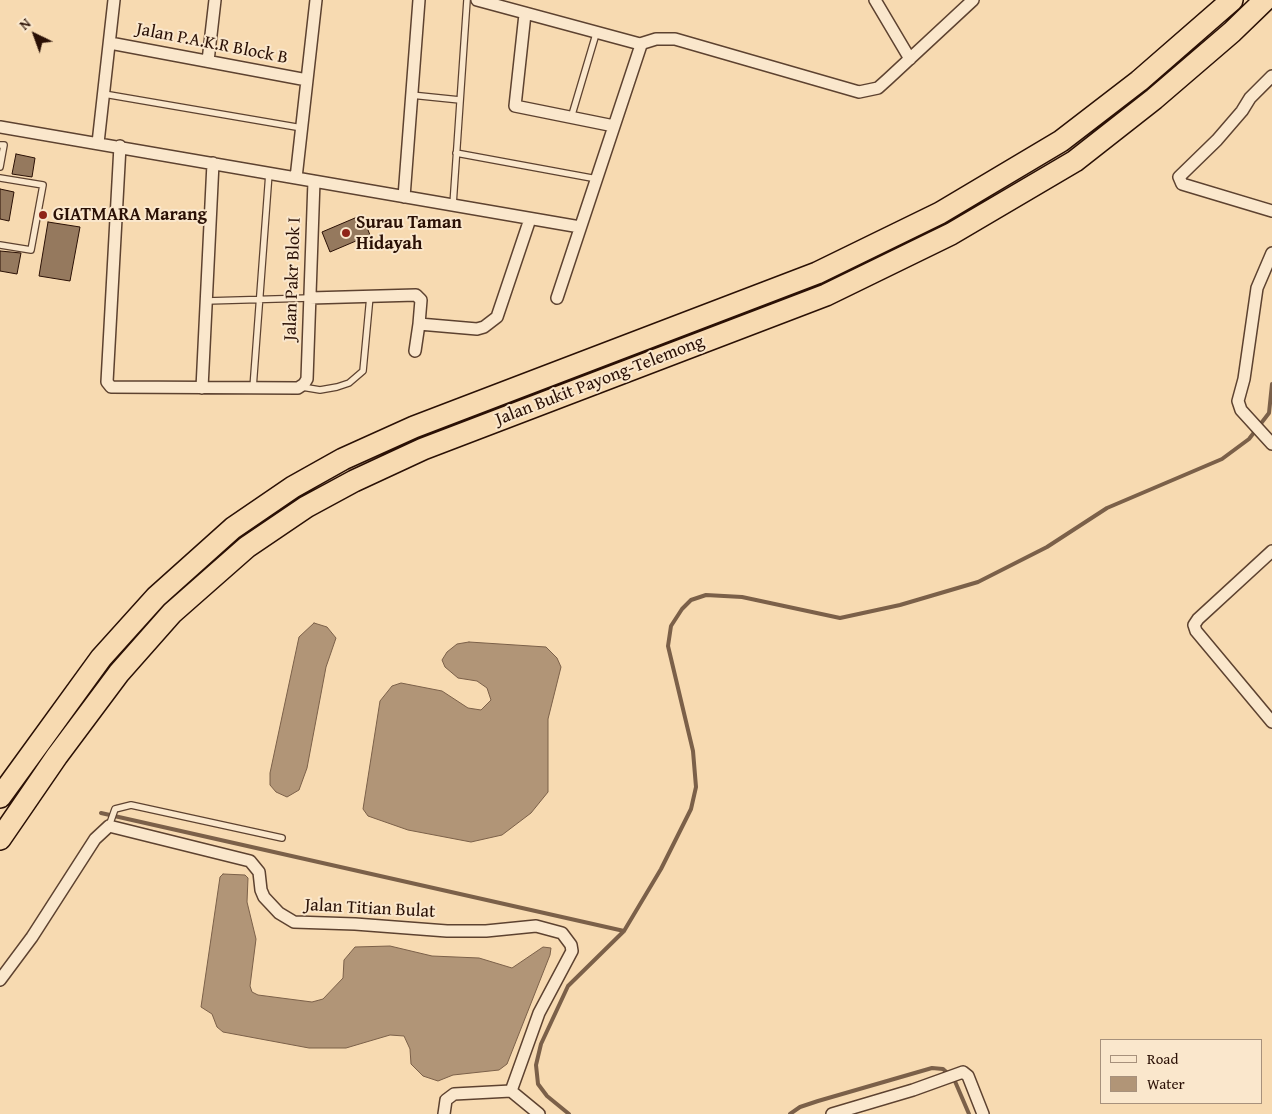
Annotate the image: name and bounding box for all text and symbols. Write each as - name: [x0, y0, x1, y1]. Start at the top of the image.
- north arrow: [10, 10, 60, 60]
- text: N: [15, 13, 35, 34]
- street label: Jalan P.A.K.R Block B: [134, 19, 290, 69]
- place label: GIATMARA Marang: [53, 204, 207, 226]
- marker: GIATMARA Marang: [37, 209, 49, 221]
- place label: Surau Taman Hidayah: [356, 212, 462, 254]
- street label: Jalan Pakr Blok I: [280, 217, 306, 341]
- marker: Surau Taman Hidayah: [340, 227, 352, 239]
- street label: Jalan Bukit Payong-Telemong: [493, 331, 707, 431]
- street label: Jalan Titian Bulat: [304, 895, 436, 923]
- legend: [1100, 1039, 1262, 1104]
- text: Road: [1147, 1048, 1178, 1069]
- text: Water: [1147, 1073, 1185, 1094]

